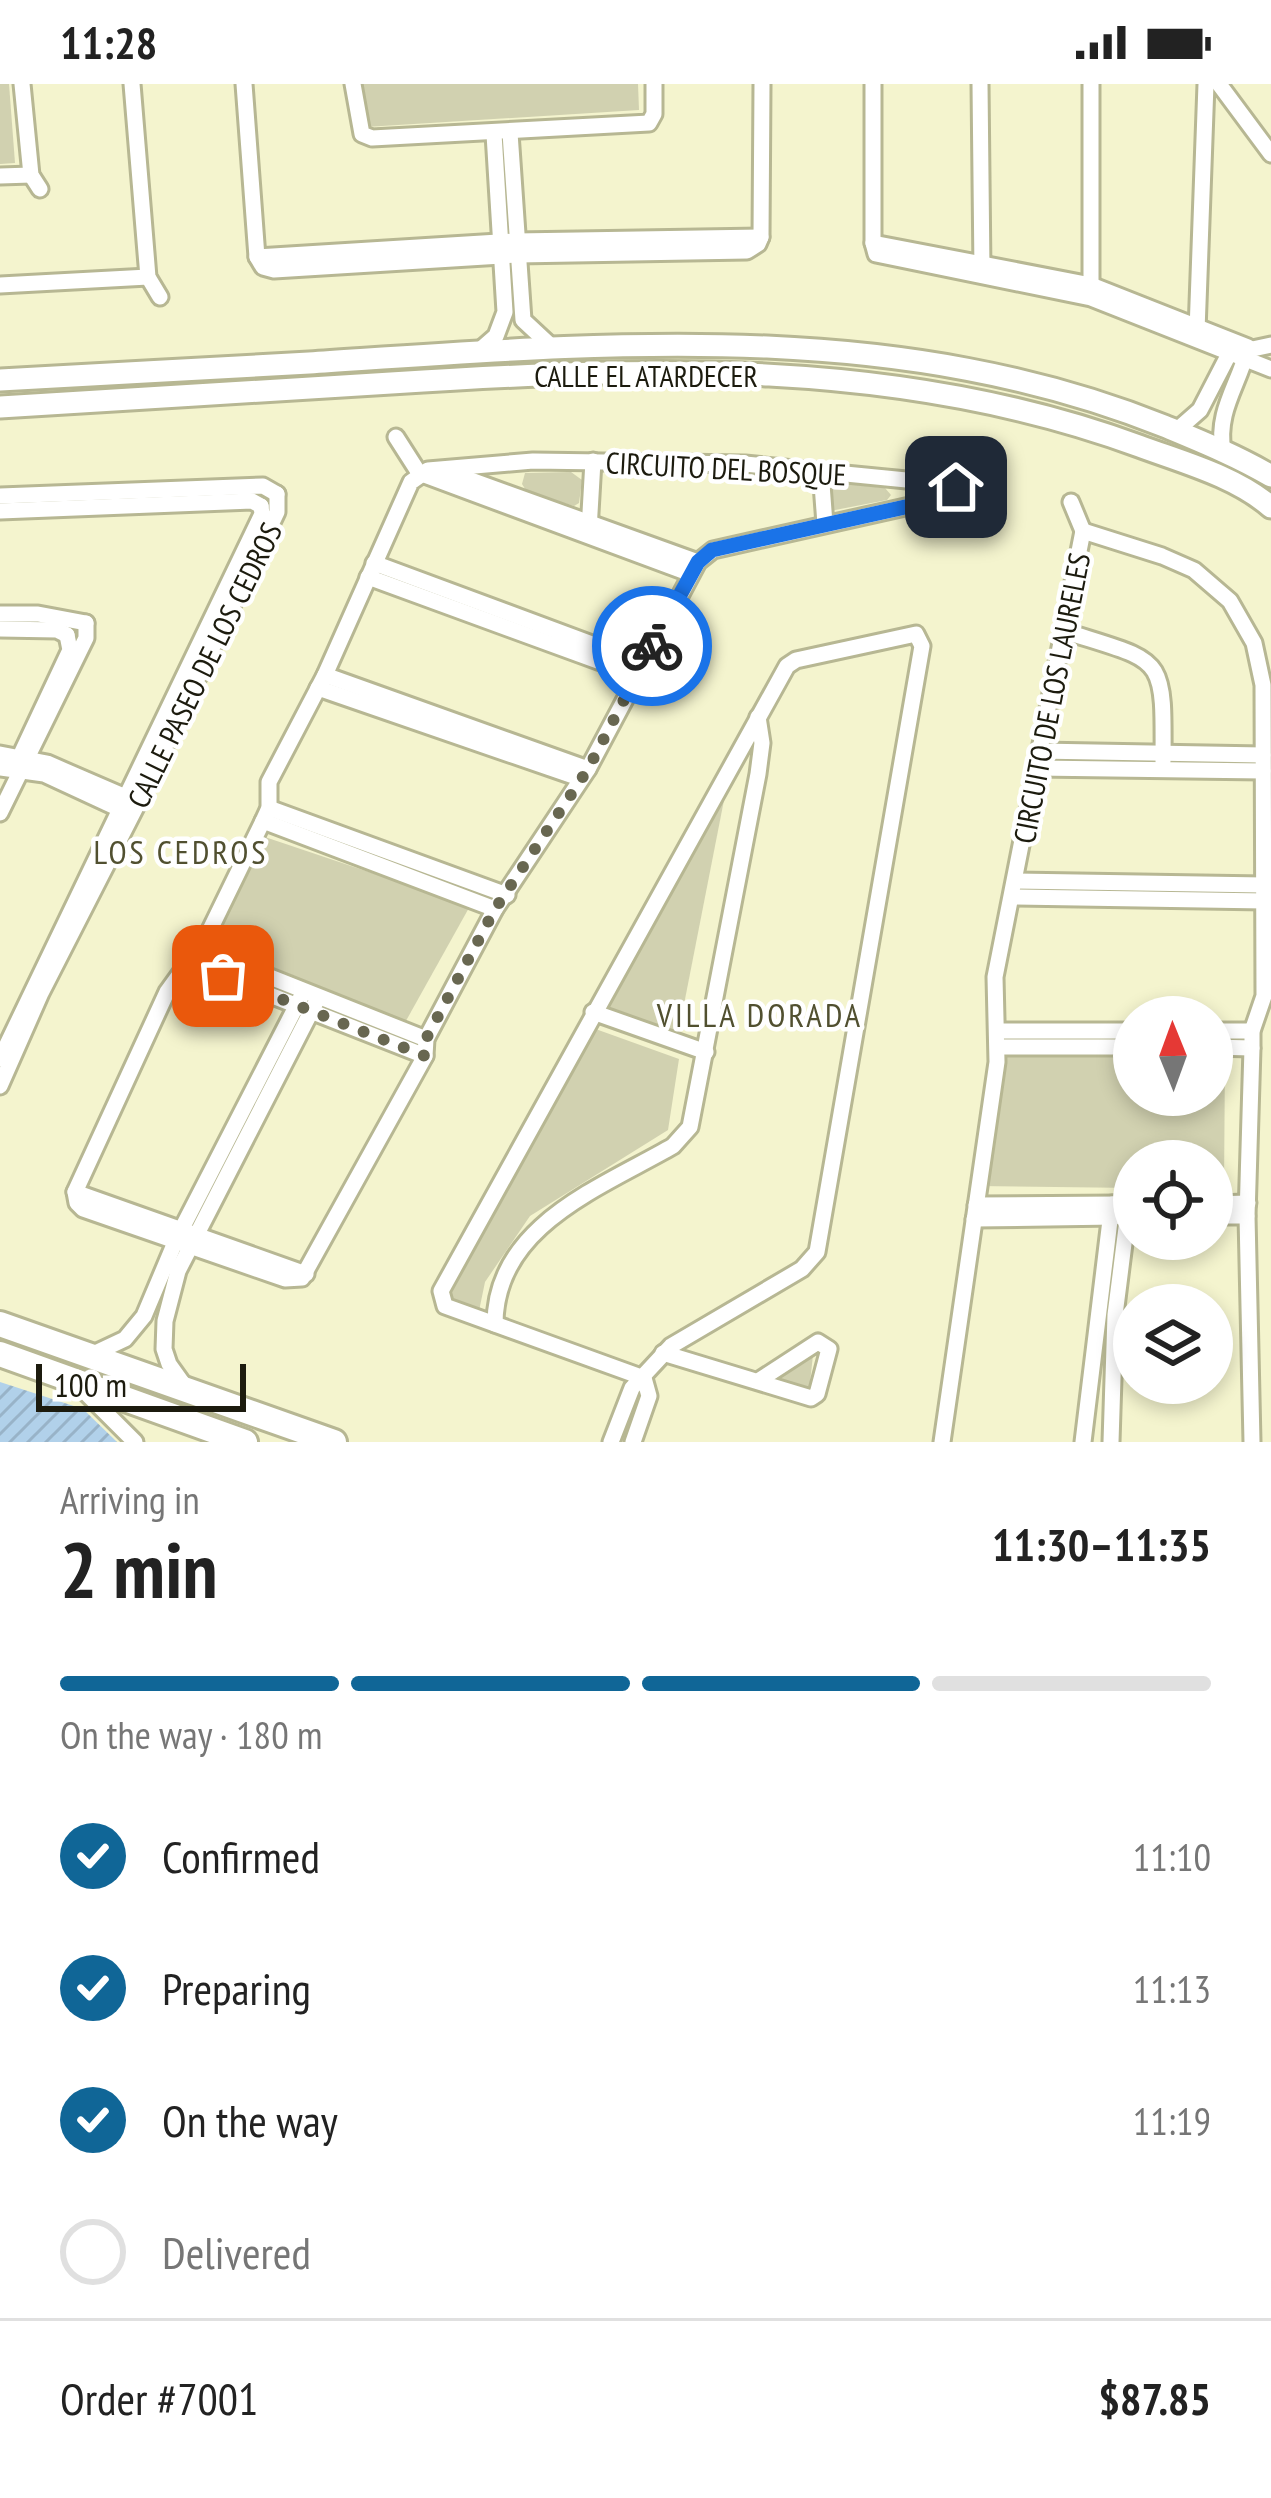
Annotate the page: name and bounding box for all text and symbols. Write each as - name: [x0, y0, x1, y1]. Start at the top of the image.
- text: 11:28: [60, 13, 157, 71]
- street label: CALLE EL ATARDECER: [534, 356, 758, 395]
- pin: [905, 436, 1007, 538]
- street label: CIRCUITO DEL BOSQUE: [605, 442, 847, 494]
- icon: home: [923, 454, 989, 520]
- street label: CALLE PASEO DE LOS CEDROS: [118, 516, 290, 814]
- street label: CIRCUITO DE LOS LAURELES: [1004, 549, 1098, 847]
- courier: [592, 586, 712, 706]
- icon: bike: [619, 613, 685, 679]
- district label: LOS CEDROS: [94, 830, 268, 873]
- pin: [172, 925, 274, 1027]
- icon: bag: [190, 943, 256, 1009]
- district label: VILLA DORADA: [656, 993, 863, 1036]
- north arrow: [1113, 996, 1233, 1116]
- map controls: [1113, 996, 1233, 1404]
- button: locate: [1113, 1140, 1233, 1260]
- button: layers: [1113, 1284, 1233, 1404]
- scale bar: [36, 1358, 246, 1411]
- text: 100 m: [54, 1363, 127, 1406]
- text: Arriving in: [60, 1474, 200, 1525]
- text: 11:30–11:35: [992, 1515, 1211, 1573]
- text: 2 min: [60, 1519, 218, 1620]
- text: On the way · 180 m: [60, 1709, 322, 1760]
- icon: check: [60, 1823, 126, 1889]
- text: Confirmed: [162, 1827, 320, 1885]
- text: 11:10: [1133, 1831, 1211, 1882]
- icon: check: [60, 1955, 126, 2021]
- text: Preparing: [162, 1959, 311, 2017]
- text: 11:13: [1133, 1963, 1211, 2014]
- icon: check: [60, 2087, 126, 2153]
- text: On the way: [162, 2091, 338, 2149]
- text: 11:19: [1133, 2095, 1211, 2146]
- text: Delivered: [162, 2223, 311, 2281]
- text: Order #7001: [60, 2369, 258, 2427]
- text: $87.85: [1098, 2369, 1211, 2427]

